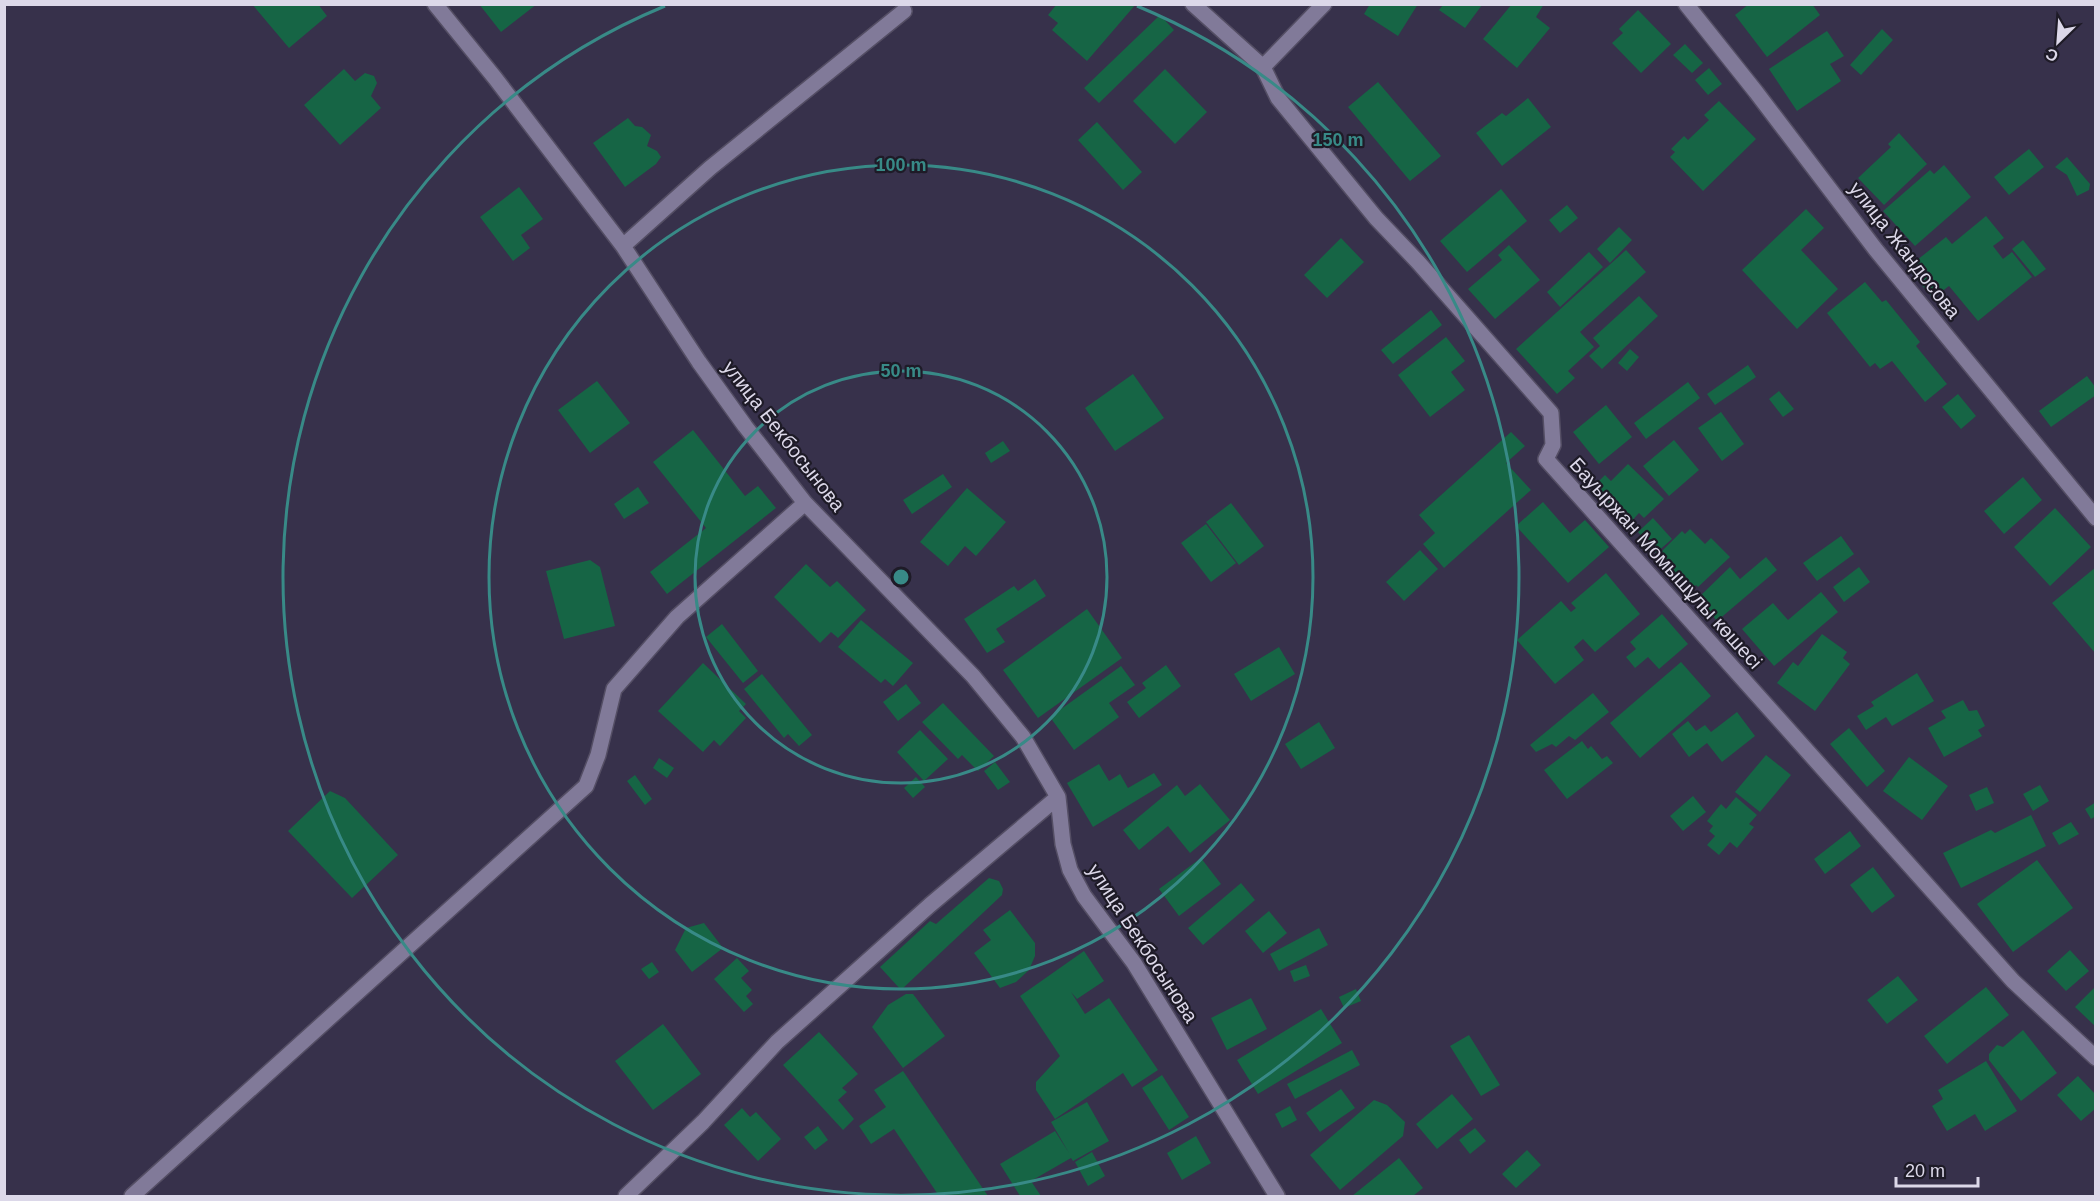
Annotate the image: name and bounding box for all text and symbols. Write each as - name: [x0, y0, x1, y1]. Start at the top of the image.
- north arrow: [2028, 12, 2088, 72]
- text: С: [2043, 45, 2061, 65]
- text: 150 m: [1312, 130, 1364, 150]
- text: 100 m: [875, 155, 927, 175]
- street label: улица Жандосова: [1845, 177, 1966, 323]
- street label: улица Бекбосынова: [718, 356, 850, 516]
- text: 50 m: [880, 361, 922, 381]
- street label: Бауыржан Момышұлы көшесі: [1566, 453, 1766, 673]
- centre of rings: [891, 567, 911, 587]
- street label: улица Бекбосынова: [1083, 860, 1203, 1027]
- scale bar: [1896, 1150, 1978, 1188]
- text: 20 m: [1905, 1161, 1945, 1181]

